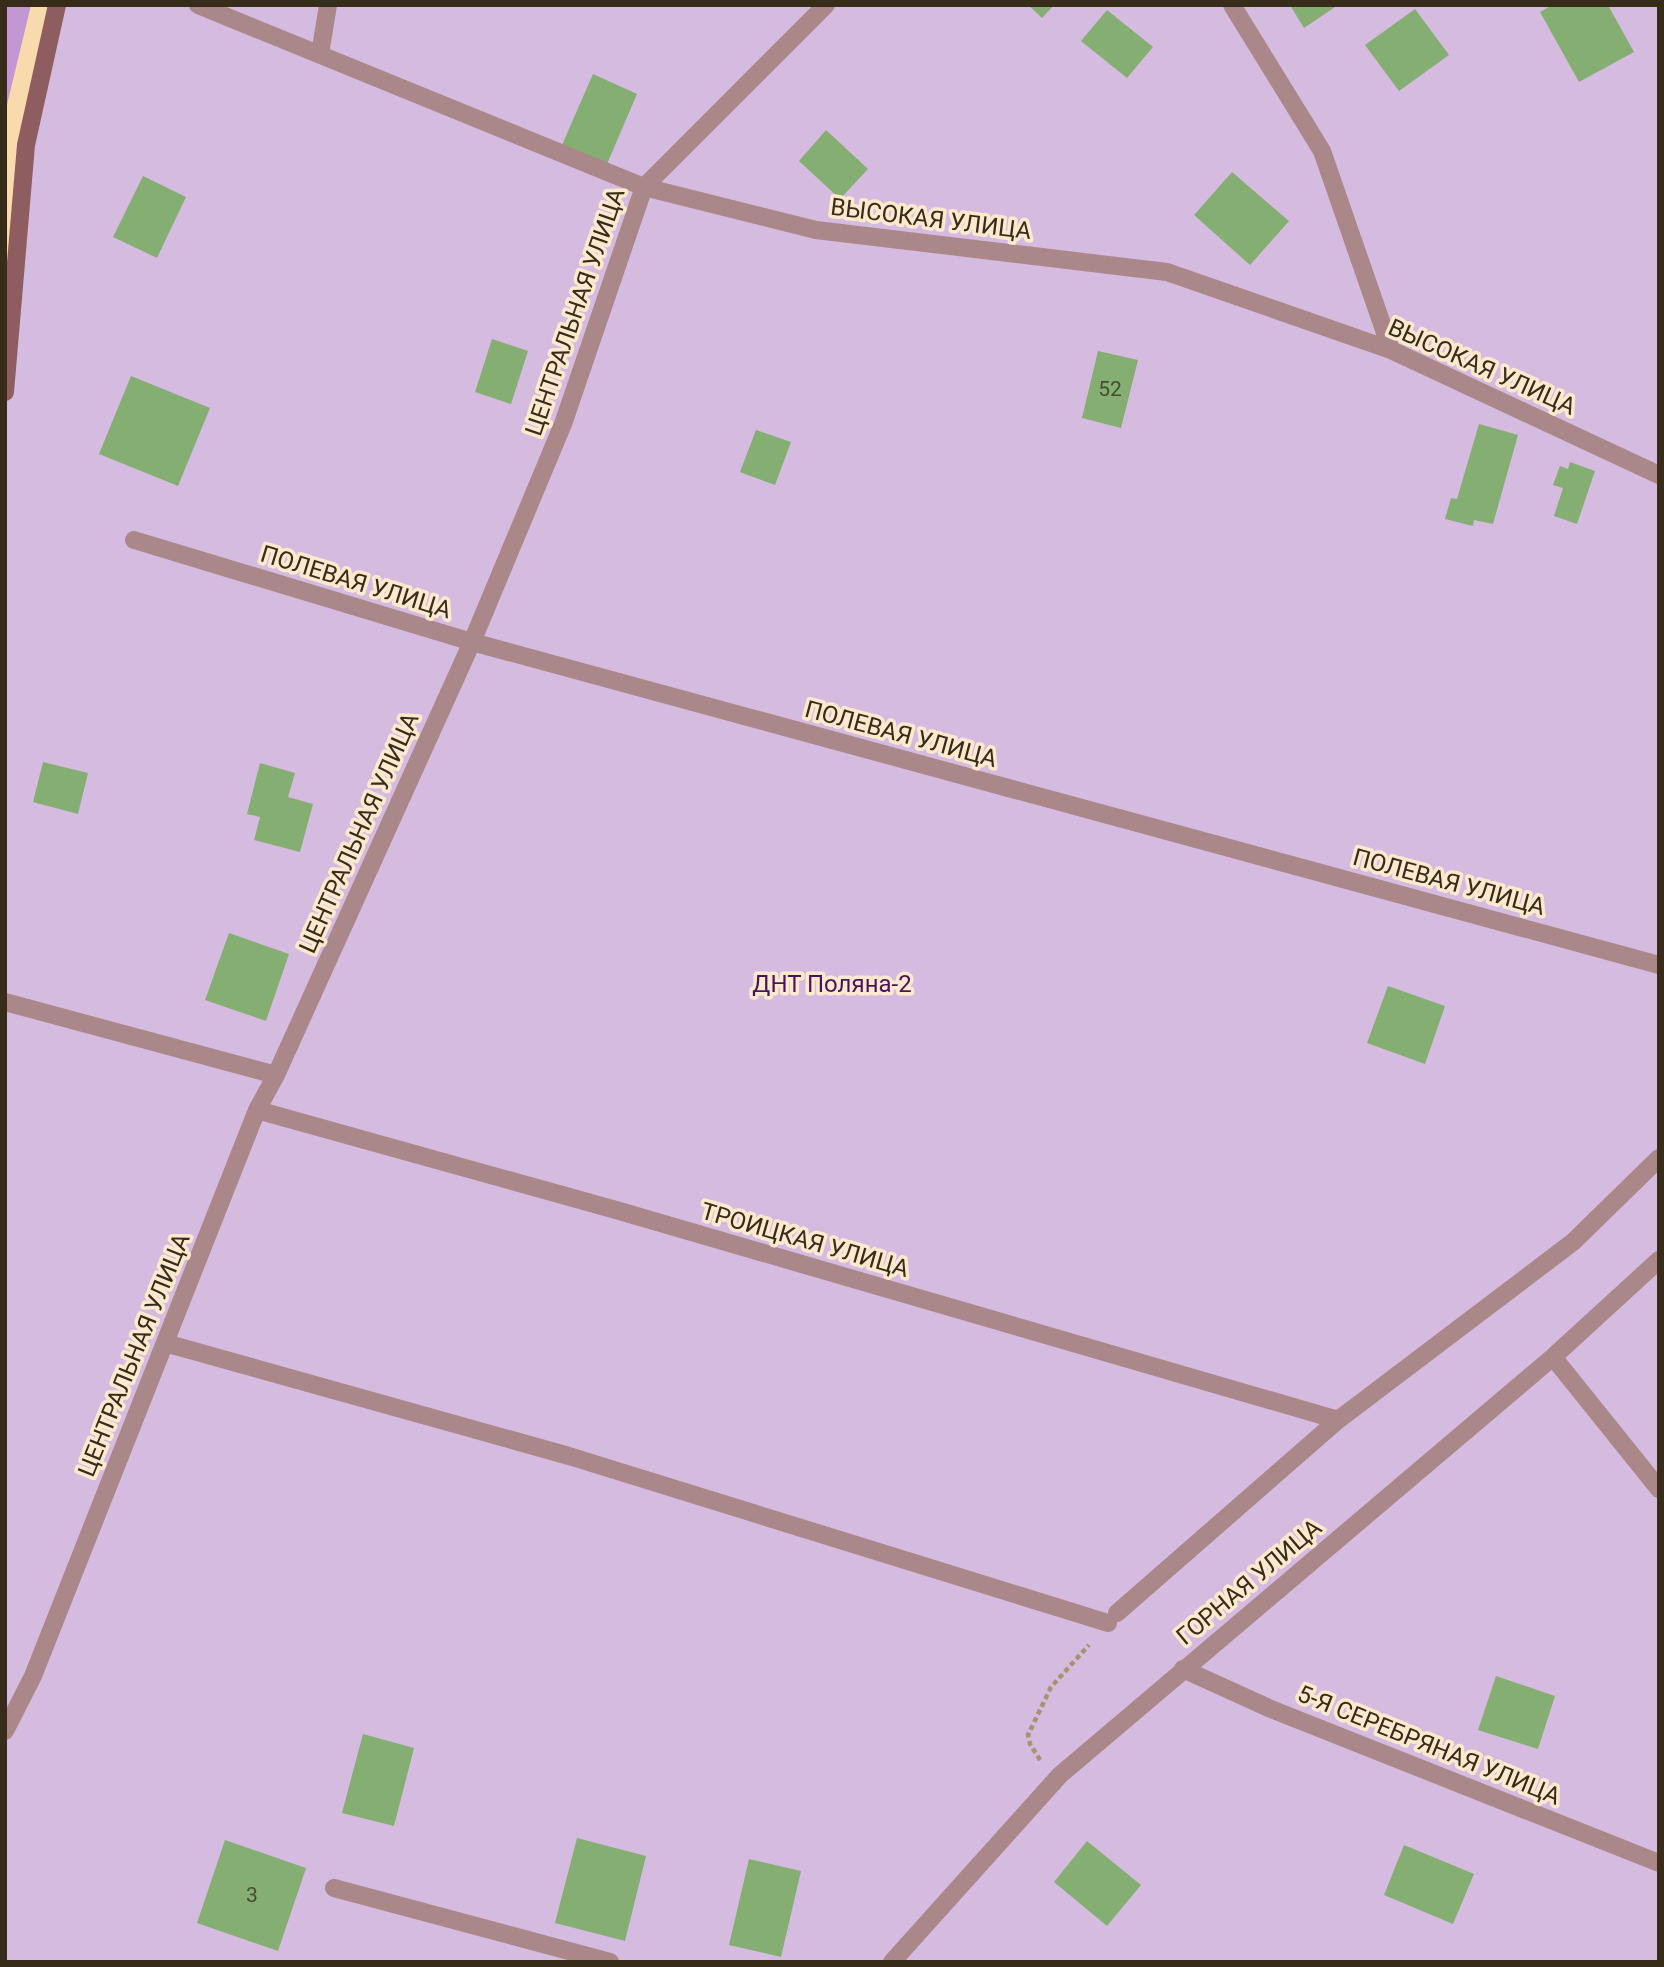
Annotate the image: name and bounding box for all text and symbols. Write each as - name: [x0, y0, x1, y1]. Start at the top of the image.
- street label: ЦЕНТРАЛЬНАЯ УЛИЦА: [519, 184, 631, 439]
- street label: ВЫСОКАЯ УЛИЦА: [829, 193, 1033, 245]
- street label: ВЫСОКАЯ УЛИЦА: [1384, 313, 1580, 421]
- house number: 52: [1098, 377, 1122, 401]
- street label: ПОЛЕВАЯ УЛИЦА: [257, 540, 455, 624]
- street label: ПОЛЕВАЯ УЛИЦА: [802, 695, 1000, 773]
- street label: ЦЕНТРАЛЬНАЯ УЛИЦА: [293, 708, 425, 957]
- street label: ПОЛЕВАЯ УЛИЦА: [1350, 843, 1548, 921]
- park label: ДНТ Поляна-2: [752, 970, 912, 998]
- street label: ТРОИЦКАЯ УЛИЦА: [698, 1197, 912, 1283]
- street label: ЦЕНТРАЛЬНАЯ УЛИЦА: [72, 1229, 196, 1481]
- street label: ГОРНАЯ УЛИЦА: [1171, 1513, 1327, 1651]
- street label: 5-Я СЕРЕБРЯНАЯ УЛИЦА: [1293, 1679, 1565, 1811]
- house number: 3: [246, 1883, 258, 1907]

